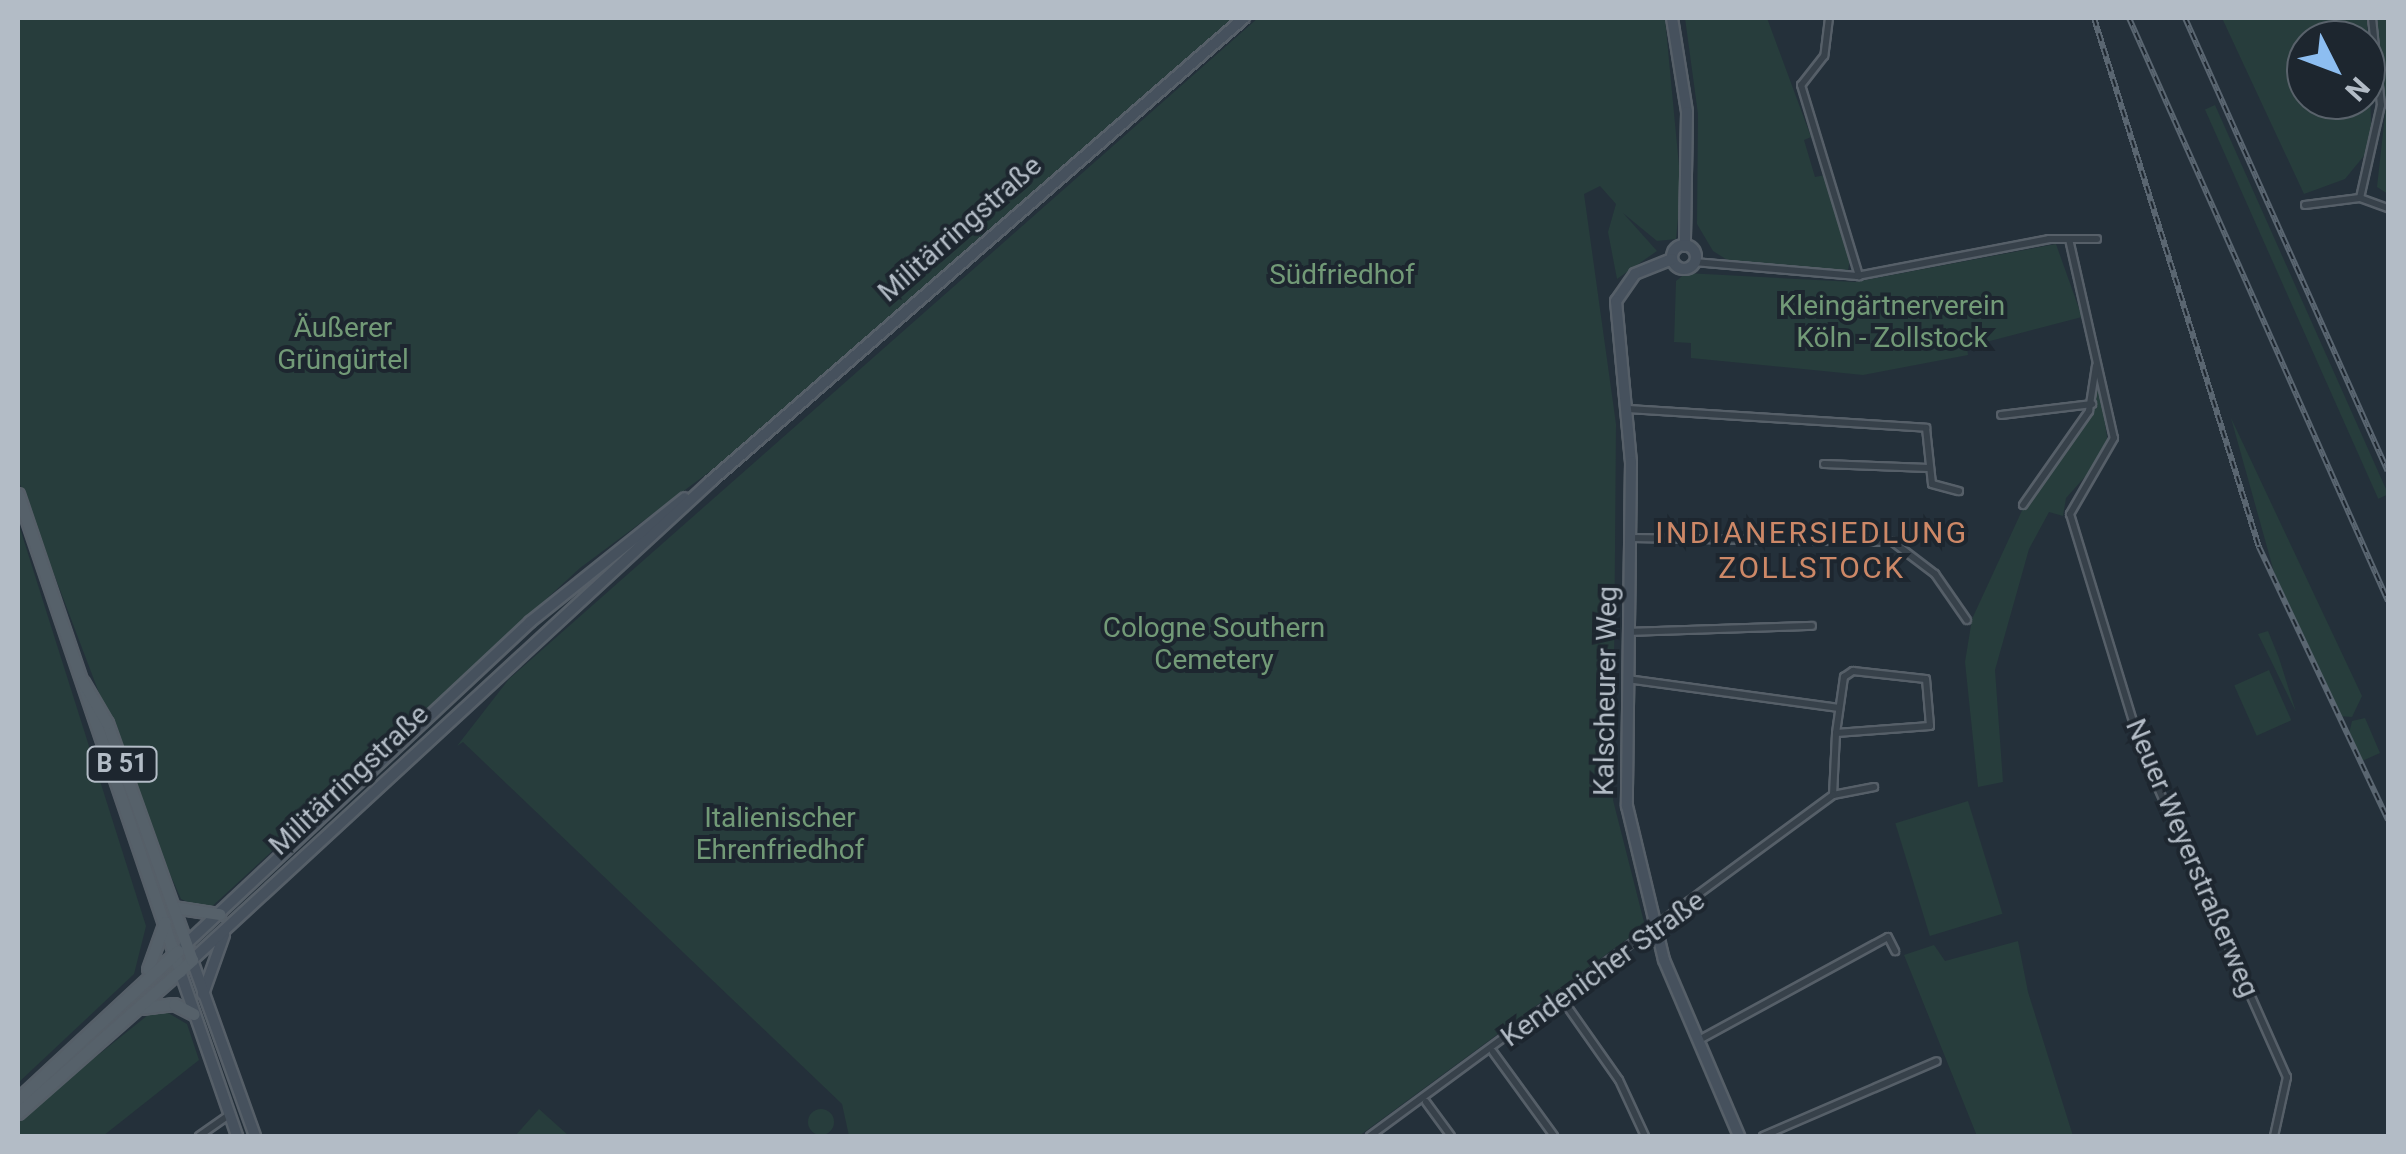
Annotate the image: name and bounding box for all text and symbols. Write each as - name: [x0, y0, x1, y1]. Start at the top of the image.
- north arrow: [2286, 20, 2386, 120]
- text: N: [2338, 71, 2376, 107]
- street label: Militärringstraße: [871, 149, 1049, 309]
- park label: Südfriedhof: [1269, 258, 1415, 292]
- park label: Kleingärtnerverein Köln - Zollstock: [1779, 289, 2005, 355]
- park label: Äußerer Grüngürtel: [277, 311, 409, 377]
- district label: INDIANERSIEDLUNG ZOLLSTOCK: [1655, 515, 1969, 586]
- street label: Kalscheurer Weg: [1587, 586, 1625, 796]
- park label: Cologne Southern Cemetery: [1103, 611, 1325, 677]
- street label: Militärringstraße: [262, 698, 436, 862]
- street label: Neuer Weyerstraßerweg: [2118, 714, 2266, 1002]
- road number: B 51: [84, 744, 160, 784]
- park label: Italienischer Ehrenfriedhof: [696, 801, 864, 867]
- street label: Kendenicher Straße: [1495, 884, 1711, 1054]

